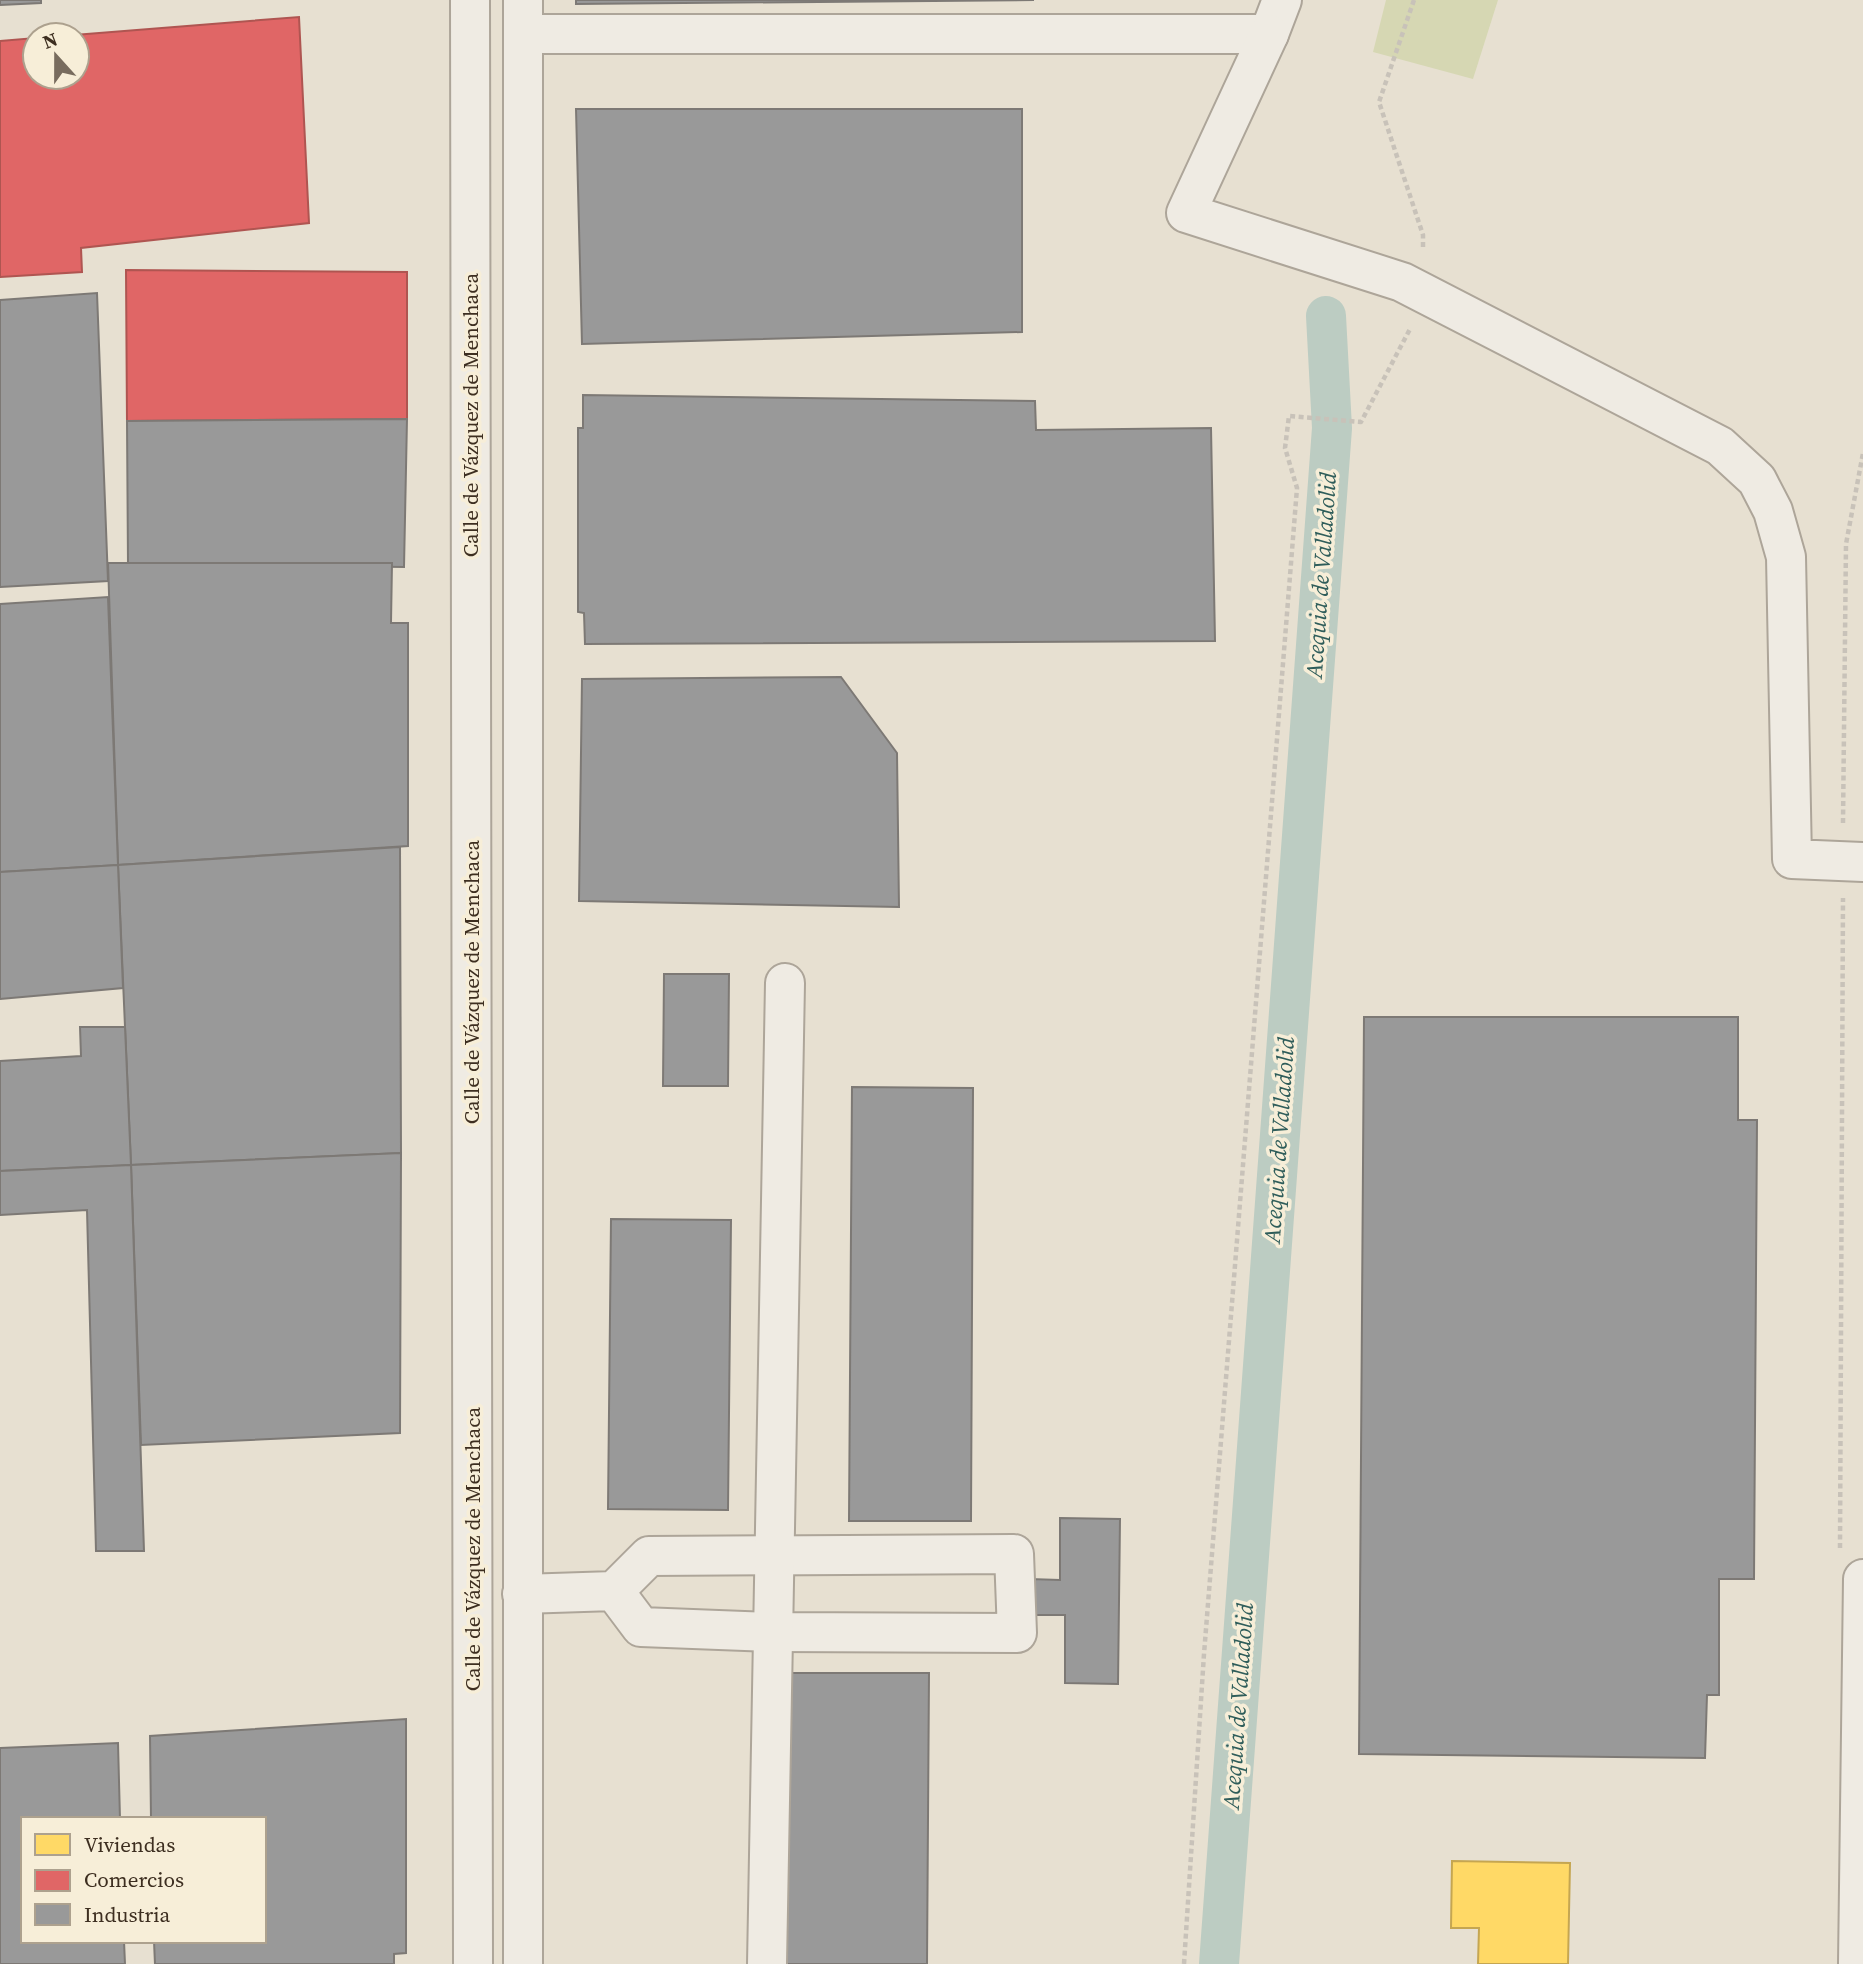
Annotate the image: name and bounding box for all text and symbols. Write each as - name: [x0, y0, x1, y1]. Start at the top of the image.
- north arrow: [21, 21, 91, 91]
- text: N: [39, 25, 61, 55]
- street label: Calle de Vázquez de Menchaca: [456, 273, 485, 557]
- water label: Acequia de Valladolid: [1298, 471, 1344, 681]
- street label: Calle de Vázquez de Menchaca: [457, 840, 486, 1124]
- water label: Acequia de Valladolid: [1256, 1036, 1302, 1246]
- street label: Calle de Vázquez de Menchaca: [458, 1407, 487, 1691]
- water label: Acequia de Valladolid: [1215, 1602, 1261, 1812]
- legend: [21, 1817, 266, 1943]
- text: Viviendas: [84, 1830, 175, 1859]
- text: Comercios: [84, 1865, 184, 1894]
- text: Industria: [84, 1900, 171, 1929]

